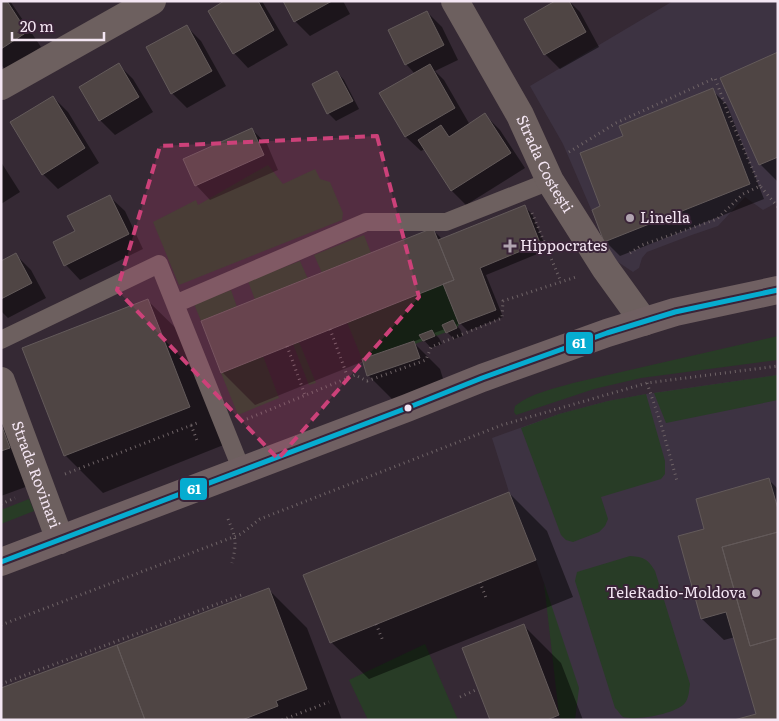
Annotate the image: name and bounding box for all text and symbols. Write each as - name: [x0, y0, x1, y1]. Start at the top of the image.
- scale bar: [12, 10, 105, 42]
- text: 20 m: [20, 14, 54, 37]
- street label: Strada Costești: [511, 111, 580, 217]
- place label: Linella: [640, 205, 691, 228]
- marker: Linella: [624, 212, 636, 224]
- place label: Hippocrates: [520, 233, 607, 256]
- marker: Hippocrates: [504, 240, 516, 252]
- line badge: 61: [565, 331, 594, 355]
- text: 61: [572, 332, 586, 352]
- unlabelled marker: [403, 403, 413, 413]
- street label: Strada Rovinari: [7, 417, 68, 531]
- line badge: 61: [179, 477, 208, 501]
- text: 61: [187, 478, 201, 498]
- place label: TeleRadio-Moldova: [606, 580, 747, 603]
- marker: TeleRadio-Moldova: [750, 587, 762, 599]

